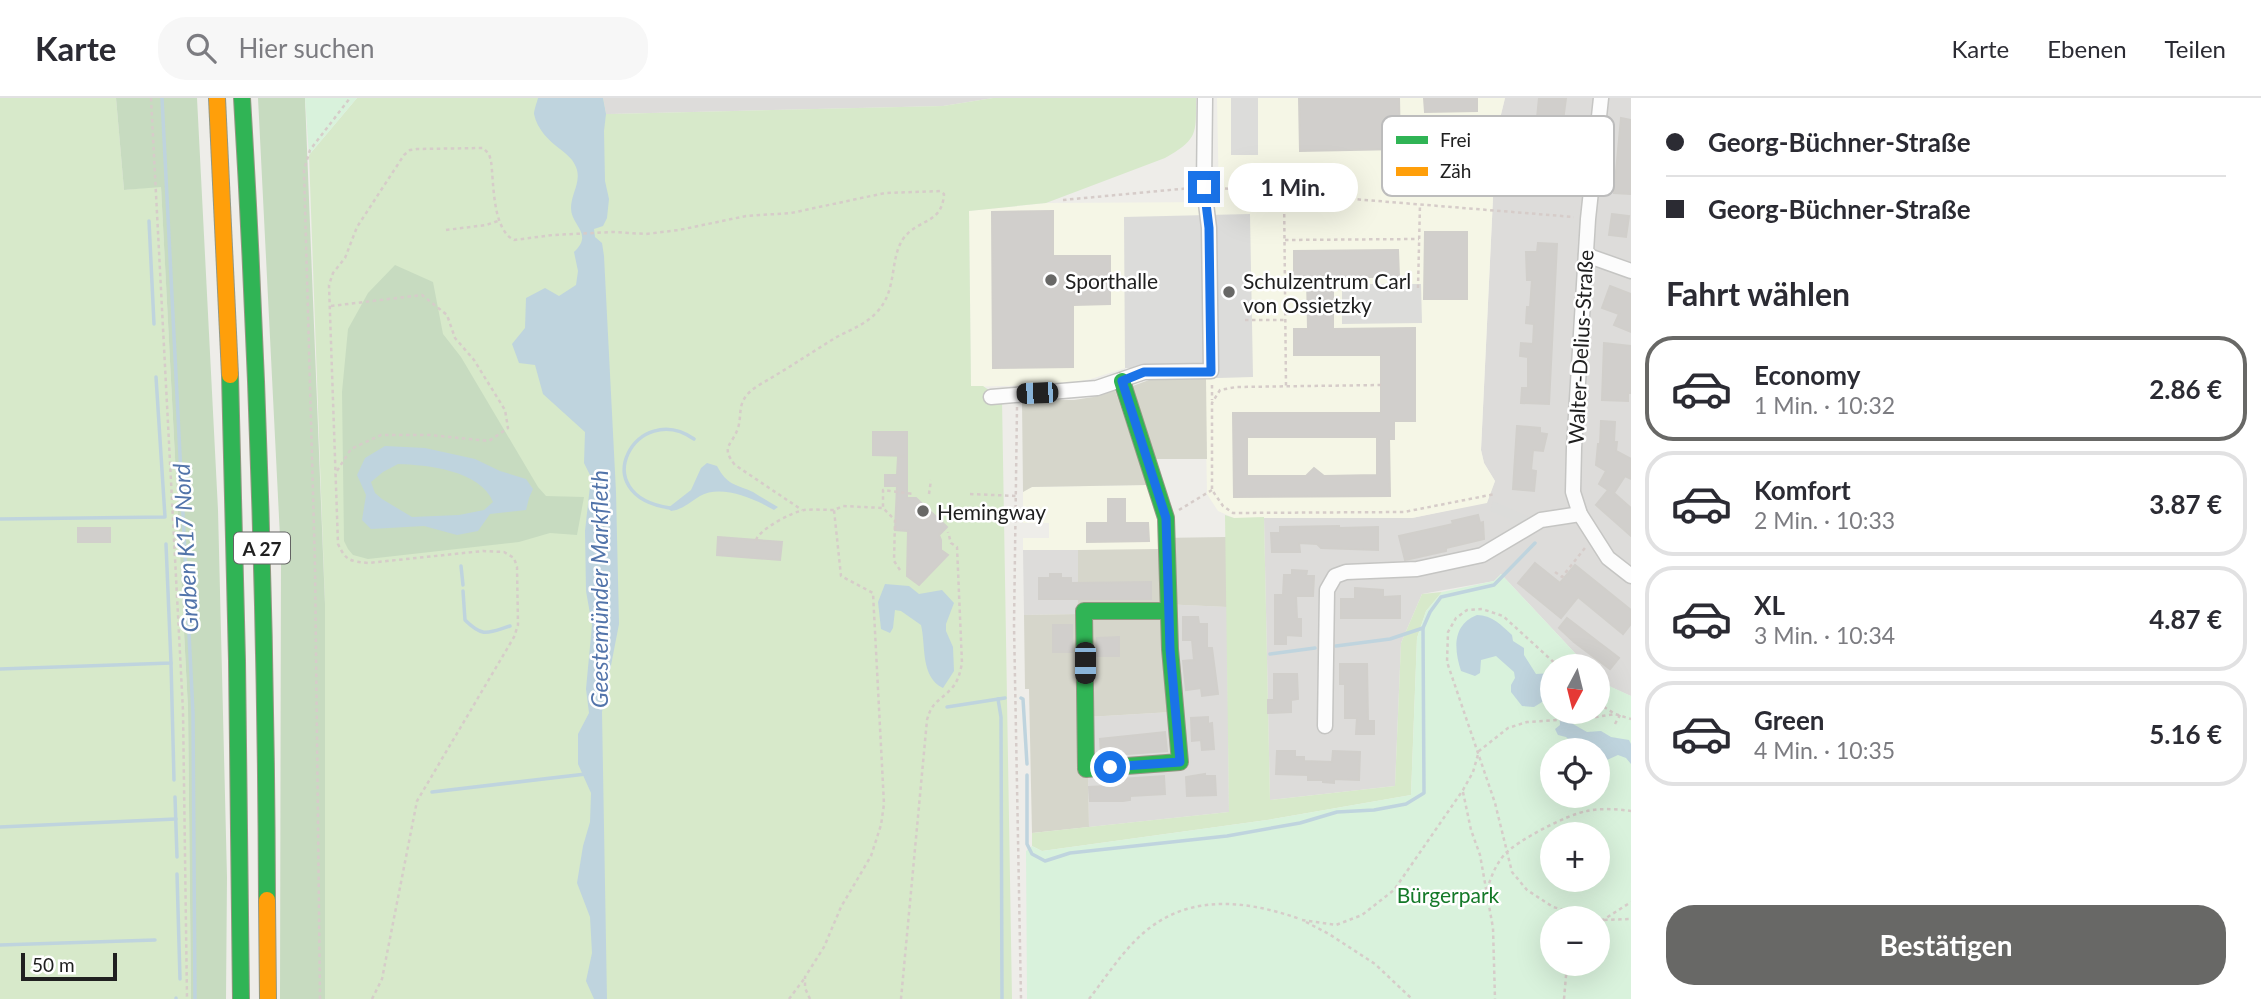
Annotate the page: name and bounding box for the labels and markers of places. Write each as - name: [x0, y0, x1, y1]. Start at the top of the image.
- place label: Sporthalle: [1065, 268, 1158, 293]
- place label: Schulzentrum Carl von Ossietzky: [1243, 268, 1411, 317]
- marker: Sporthalle: [1043, 272, 1059, 288]
- marker: Schulzentrum Carl von Ossietzky: [1221, 284, 1237, 300]
- place label: Hemingway: [937, 499, 1046, 524]
- marker: Hemingway: [915, 503, 931, 519]

